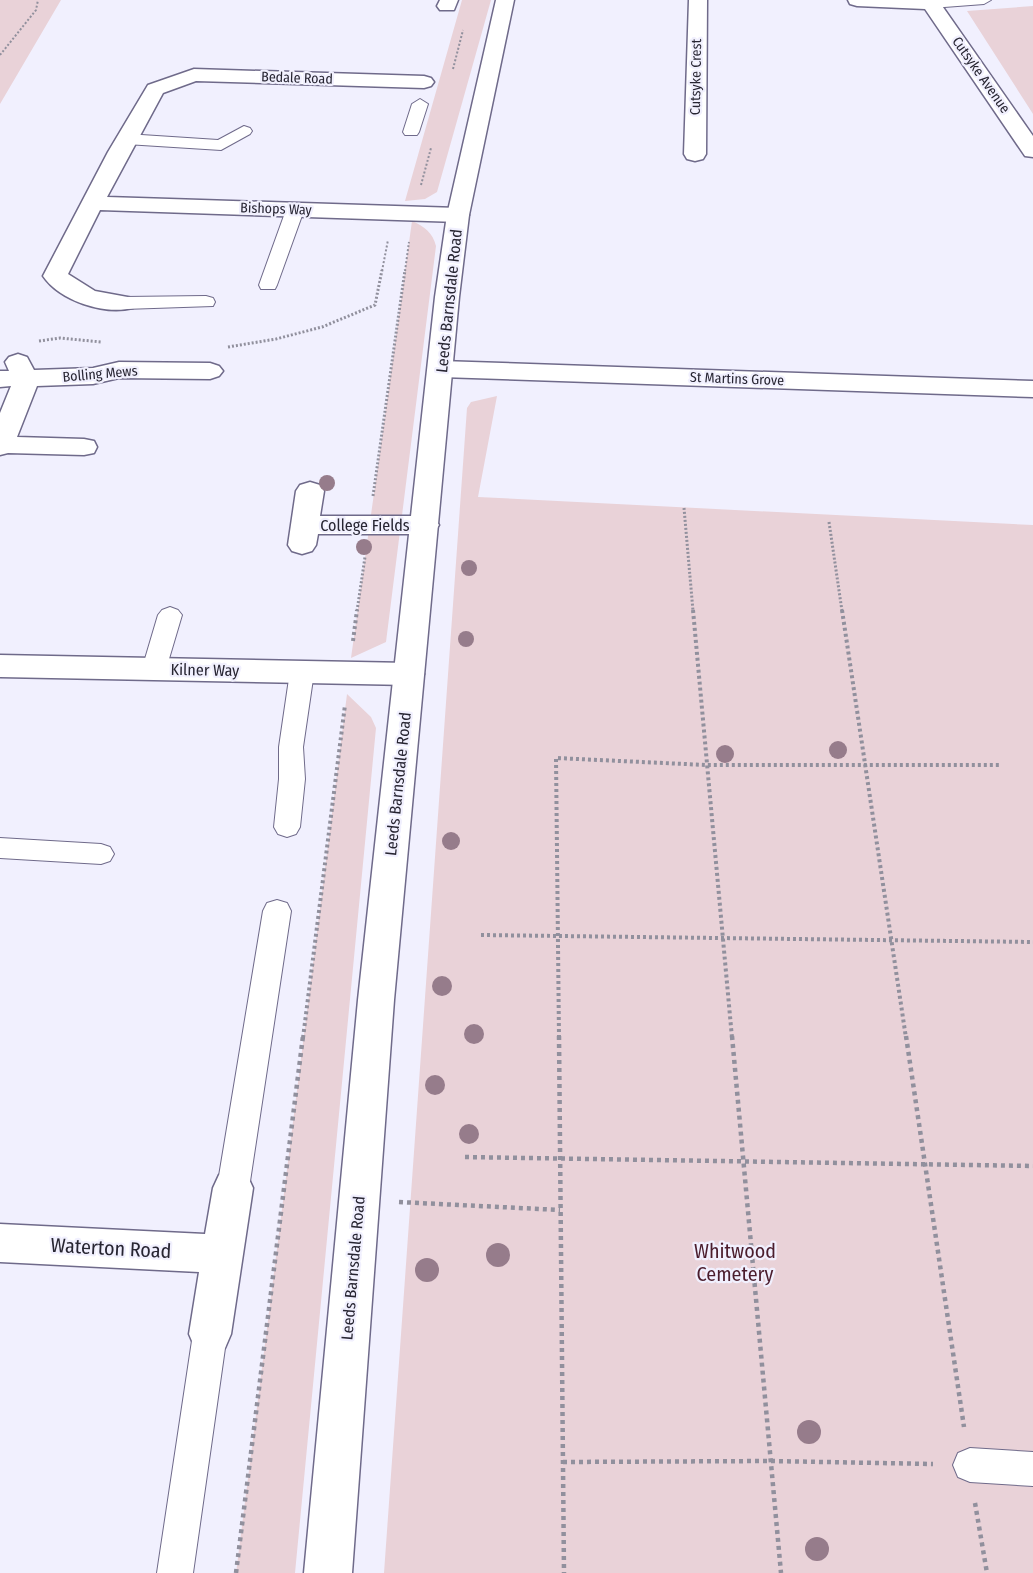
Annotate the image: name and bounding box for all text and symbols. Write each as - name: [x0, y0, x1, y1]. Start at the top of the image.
- street label: Cutsyke Avenue: [948, 33, 1014, 117]
- street label: Cutsyke Crest: [687, 38, 705, 115]
- street label: Bedale Road: [261, 68, 333, 88]
- street label: Bishops Way: [240, 199, 313, 219]
- street label: Leeds Barnsdale Road: [432, 228, 466, 374]
- street label: Bolling Mews: [62, 362, 138, 386]
- street label: St Martins Grove: [690, 369, 784, 389]
- street label: College Fields: [320, 516, 410, 535]
- street label: Kilner Way: [171, 660, 240, 680]
- street label: Leeds Barnsdale Road: [381, 711, 415, 857]
- street label: Leeds Barnsdale Road: [337, 1195, 369, 1341]
- street label: Waterton Road: [50, 1233, 172, 1263]
- park label: Whitwood Cemetery: [694, 1239, 776, 1286]

